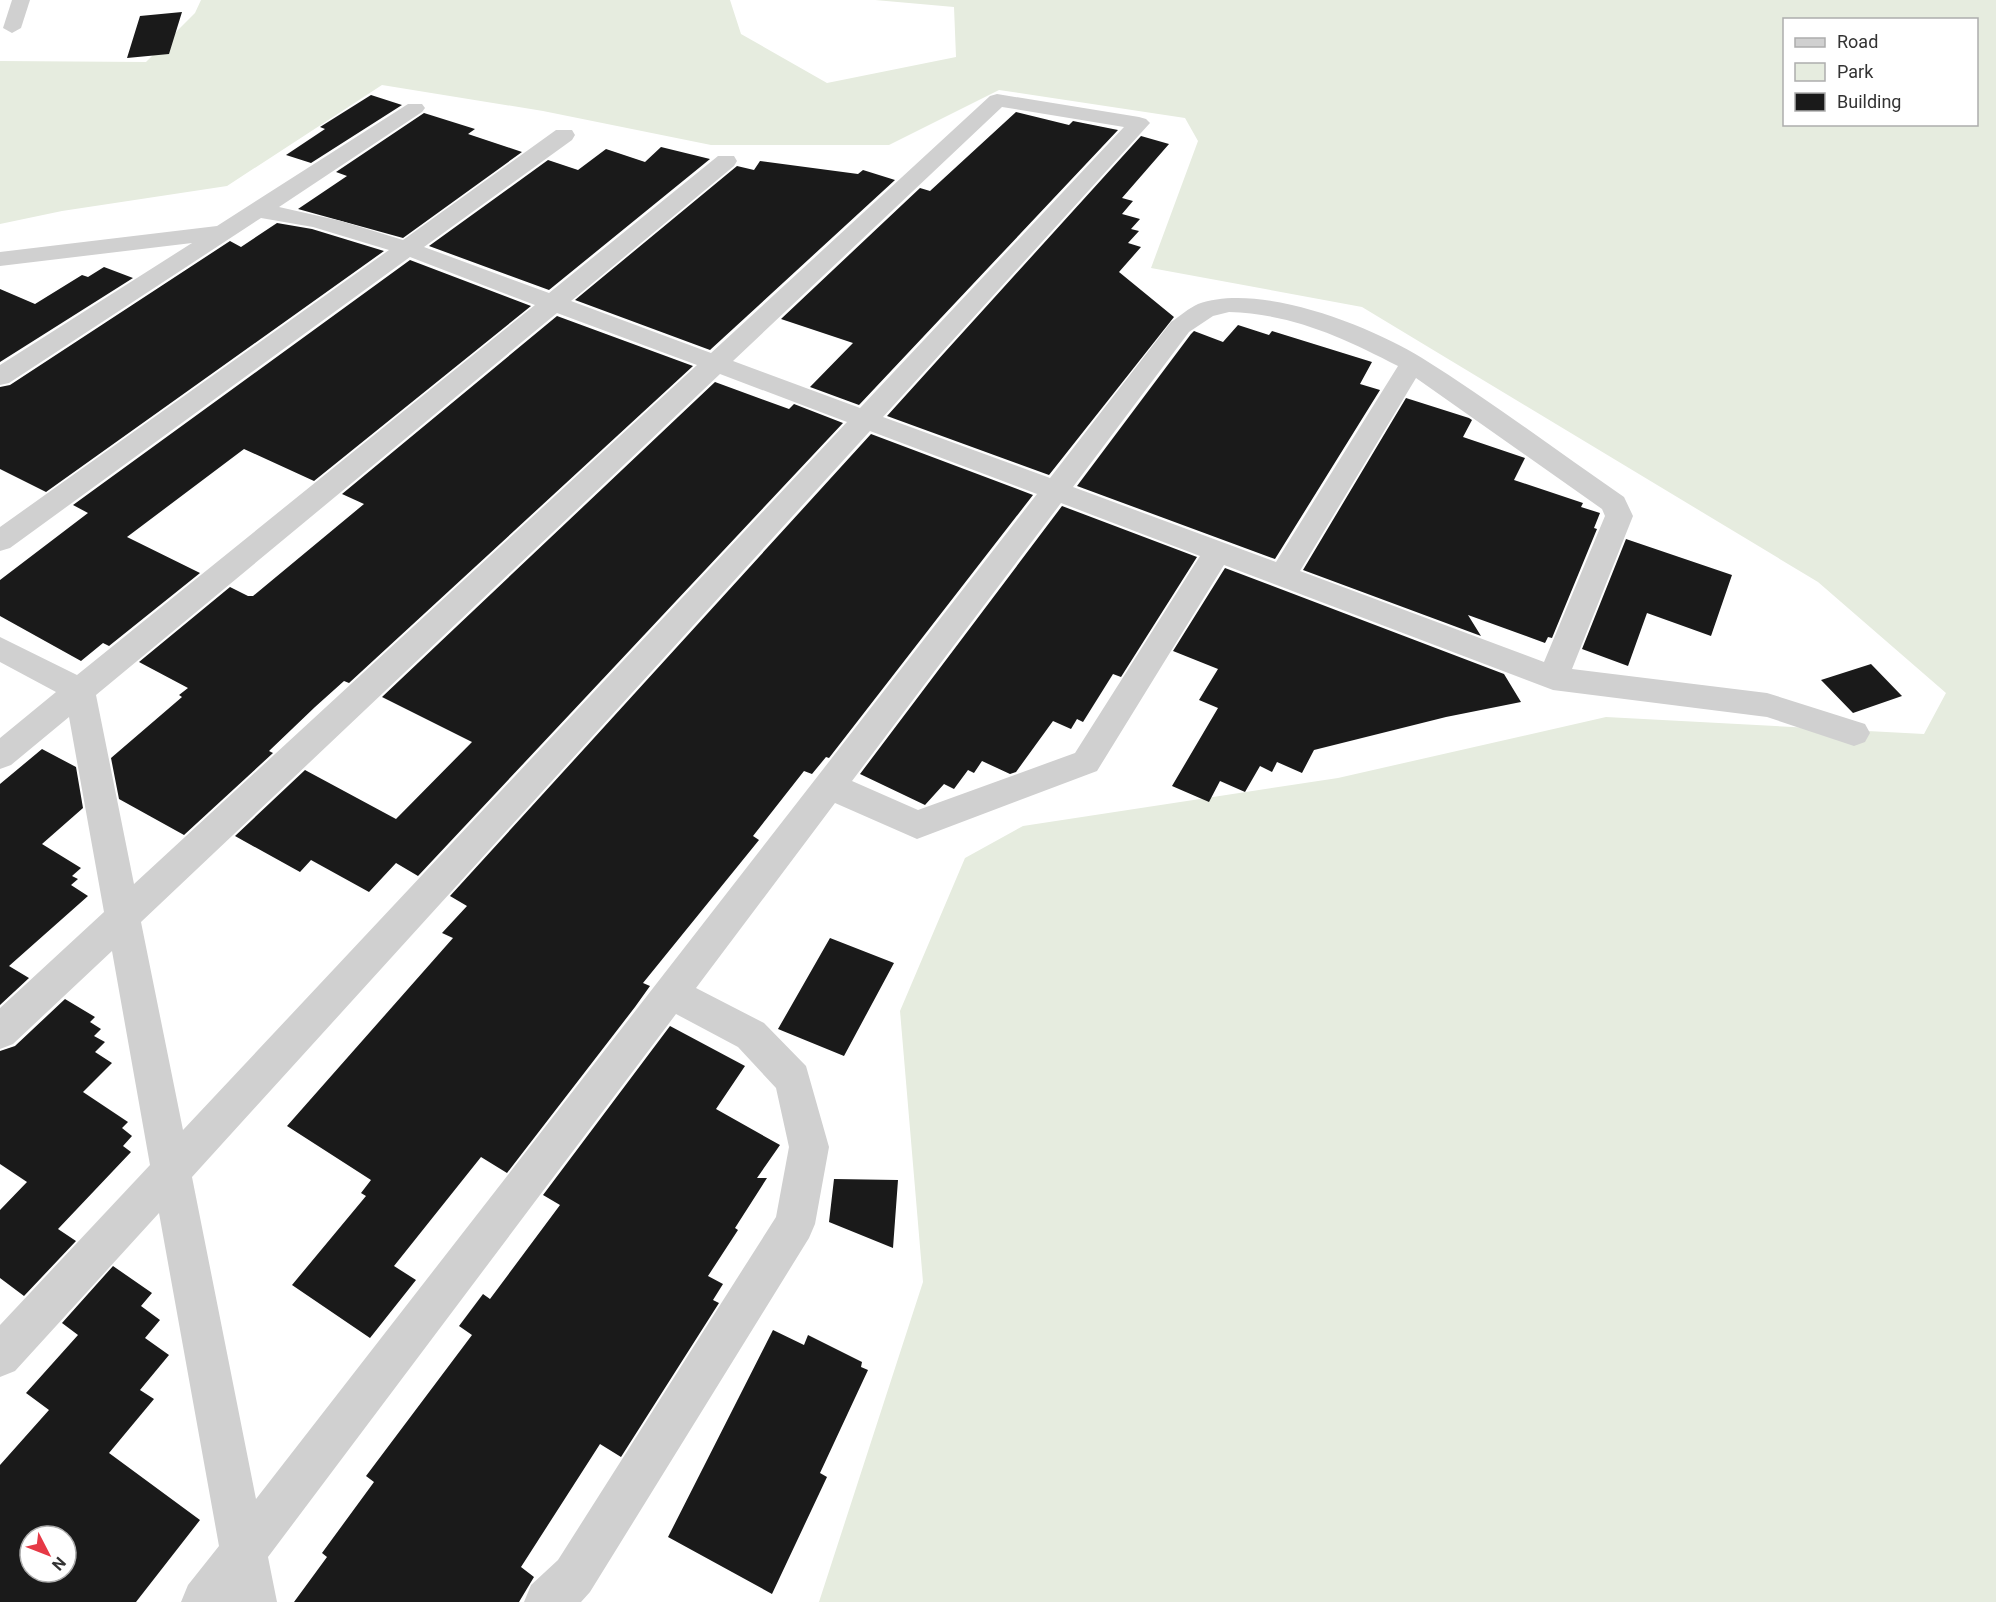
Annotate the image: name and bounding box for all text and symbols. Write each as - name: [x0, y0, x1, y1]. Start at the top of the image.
- legend: [1783, 18, 1978, 126]
- text: Road: [1837, 31, 1878, 52]
- text: Park: [1837, 61, 1874, 82]
- text: Building: [1837, 91, 1901, 112]
- north arrow: [18, 1524, 78, 1584]
- text: N: [48, 1553, 70, 1574]

